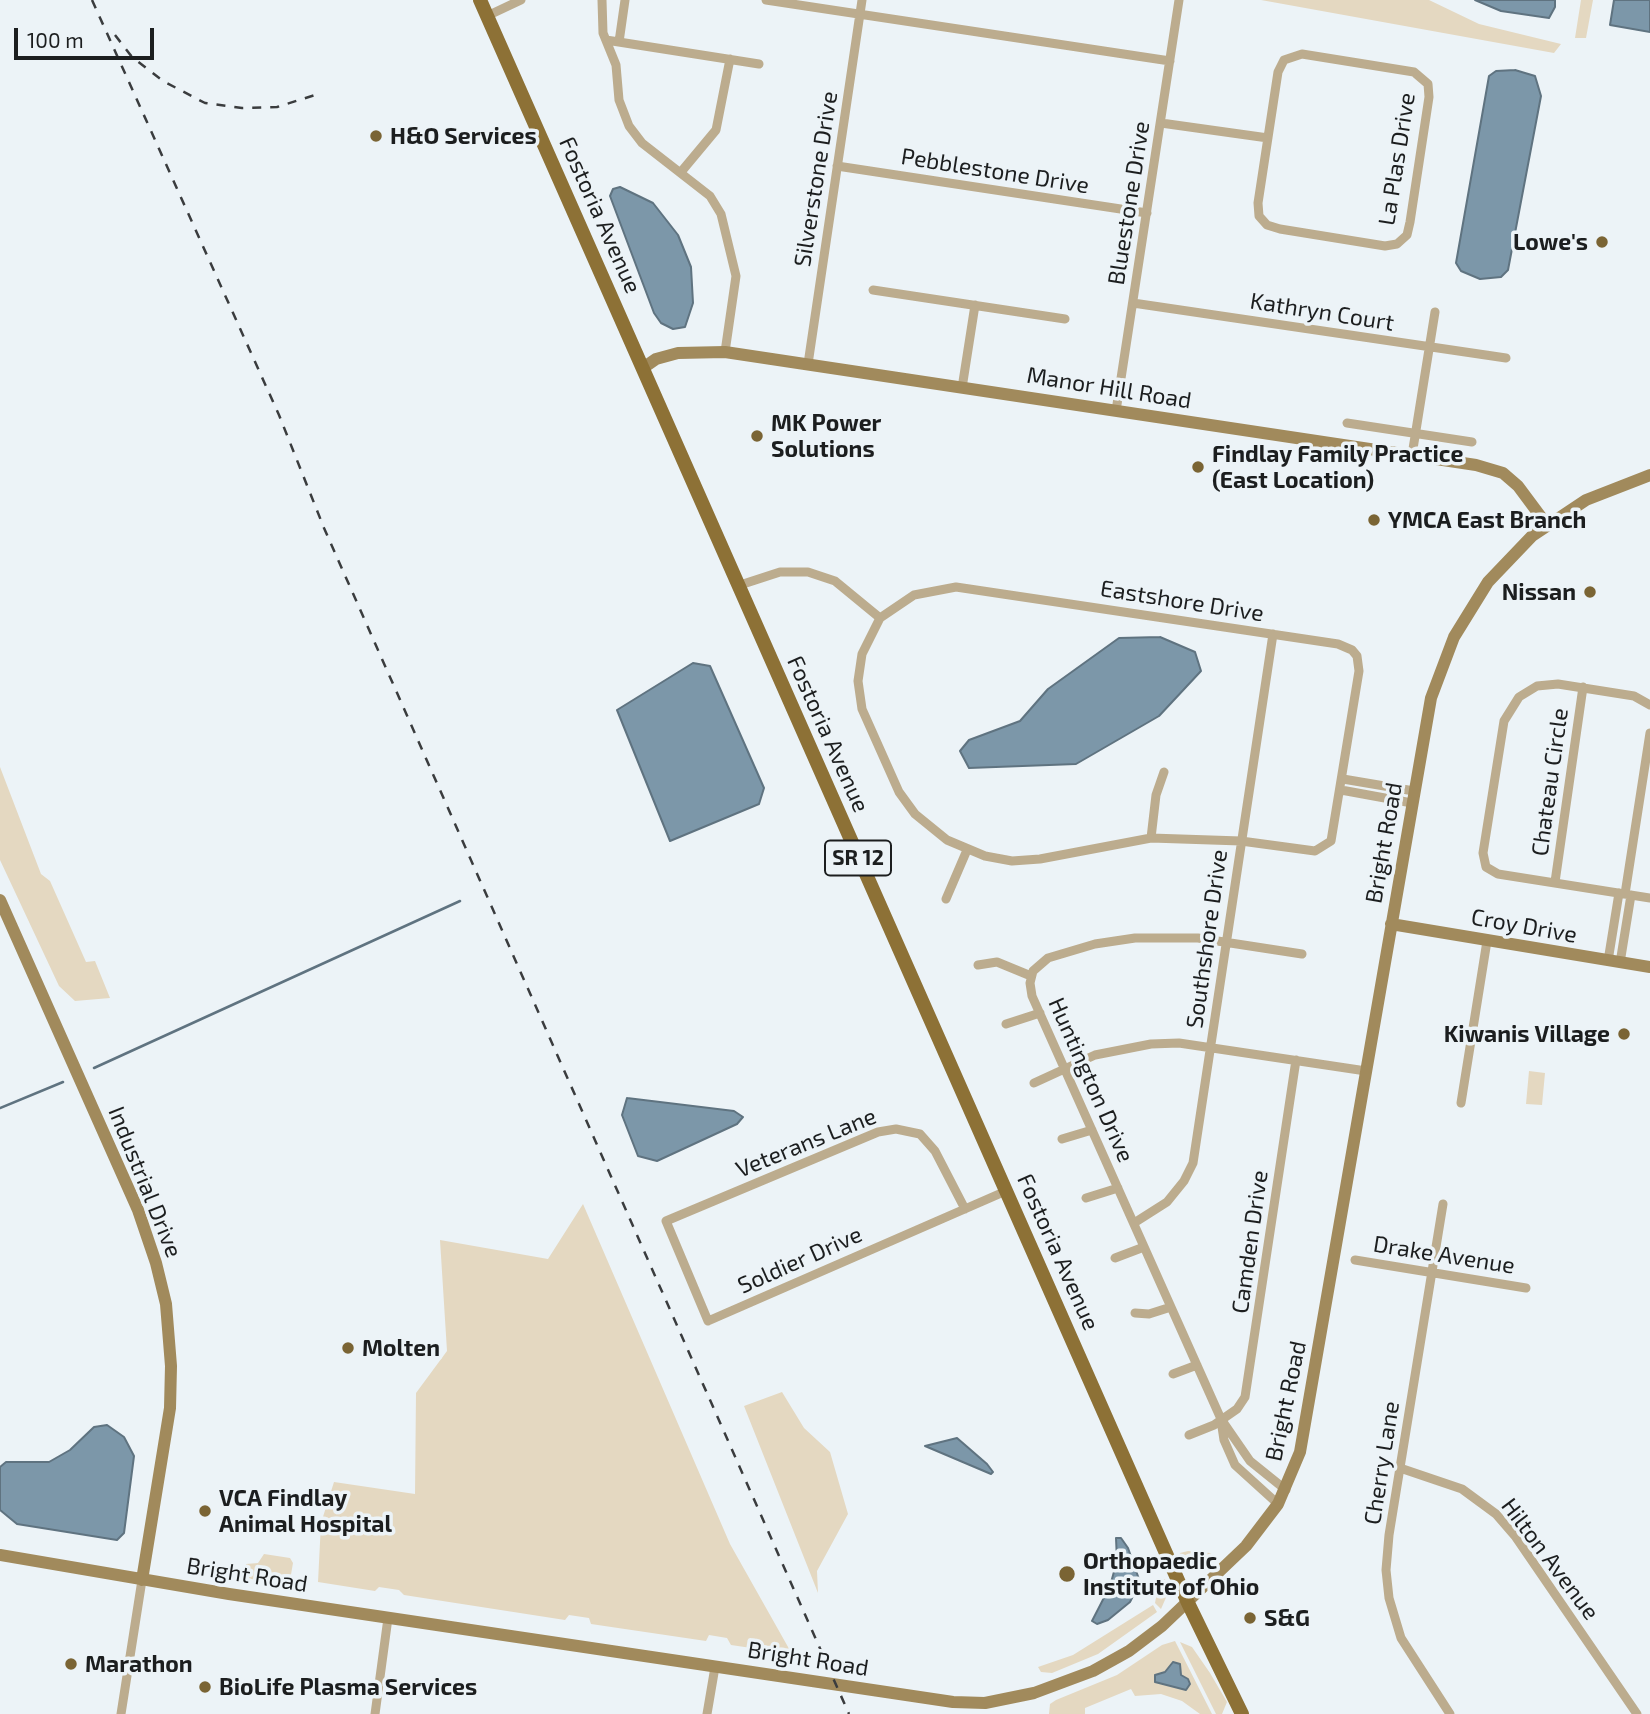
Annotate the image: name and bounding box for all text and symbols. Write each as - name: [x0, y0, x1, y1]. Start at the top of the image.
- scale bar: [18, 14, 158, 58]
- text: 100 m: [27, 27, 84, 52]
- street label: Silverstone Drive: [788, 89, 844, 269]
- street label: La Plas Drive: [1373, 91, 1421, 227]
- street label: Bluestone Drive: [1102, 119, 1156, 287]
- place label: H&O Services: [390, 122, 537, 150]
- marker: H&O Services: [368, 128, 384, 144]
- street label: Fostoria Avenue: [553, 132, 647, 298]
- street label: Pebblestone Drive: [899, 142, 1091, 200]
- place label: Lowe's: [1513, 228, 1588, 256]
- marker: Lowe's: [1594, 234, 1610, 250]
- street label: Kathryn Court: [1248, 287, 1396, 337]
- street label: Manor Hill Road: [1025, 361, 1193, 415]
- place label: MK Power Solutions: [771, 409, 881, 463]
- marker: MK Power Solutions: [749, 428, 765, 444]
- place label: Findlay Family Practice (East Location): [1212, 440, 1463, 494]
- marker: Findlay Family Practice (East Location): [1190, 459, 1206, 475]
- place label: YMCA East Branch: [1388, 506, 1586, 534]
- marker: YMCA East Branch: [1366, 512, 1382, 528]
- street label: Eastshore Drive: [1098, 574, 1266, 628]
- place label: Nissan: [1502, 578, 1576, 606]
- marker: Nissan: [1582, 584, 1598, 600]
- street label: Fostoria Avenue: [781, 651, 875, 817]
- street label: Chateau Circle: [1526, 706, 1574, 858]
- street label: Bright Road: [1360, 780, 1408, 906]
- road number: SR 12: [825, 840, 891, 876]
- street label: Southshore Drive: [1181, 848, 1233, 1030]
- street label: Croy Drive: [1469, 903, 1579, 949]
- street label: Huntington Drive: [1042, 993, 1140, 1167]
- place label: Kiwanis Village: [1444, 1020, 1610, 1048]
- marker: Kiwanis Village: [1616, 1026, 1632, 1042]
- street label: Veterans Lane: [732, 1102, 880, 1184]
- street label: Industrial Drive: [102, 1103, 188, 1261]
- street label: Fostoria Avenue: [1011, 1169, 1105, 1335]
- street label: Camden Drive: [1226, 1169, 1274, 1315]
- street label: Soldier Drive: [734, 1220, 866, 1300]
- street label: Drake Avenue: [1371, 1230, 1517, 1280]
- place label: Molten: [362, 1334, 440, 1362]
- street label: Bright Road: [1260, 1338, 1312, 1464]
- marker: Molten: [340, 1340, 356, 1356]
- street label: Cherry Lane: [1359, 1399, 1405, 1527]
- place label: VCA Findlay Animal Hospital: [219, 1484, 392, 1538]
- street label: Hilton Avenue: [1495, 1493, 1605, 1625]
- marker: VCA Findlay Animal Hospital: [197, 1503, 213, 1519]
- place label: Orthopaedic Institute of Ohio: [1083, 1547, 1259, 1601]
- street label: Bright Road: [184, 1552, 310, 1598]
- marker: Orthopaedic Institute of Ohio: [1057, 1564, 1077, 1584]
- place label: S&G: [1264, 1604, 1310, 1632]
- marker: S&G: [1242, 1610, 1258, 1626]
- street label: Bright Road: [745, 1636, 871, 1682]
- place label: Marathon: [85, 1650, 193, 1678]
- marker: Marathon: [63, 1656, 79, 1672]
- place label: BioLife Plasma Services: [219, 1673, 477, 1701]
- marker: BioLife Plasma Services: [197, 1679, 213, 1695]

